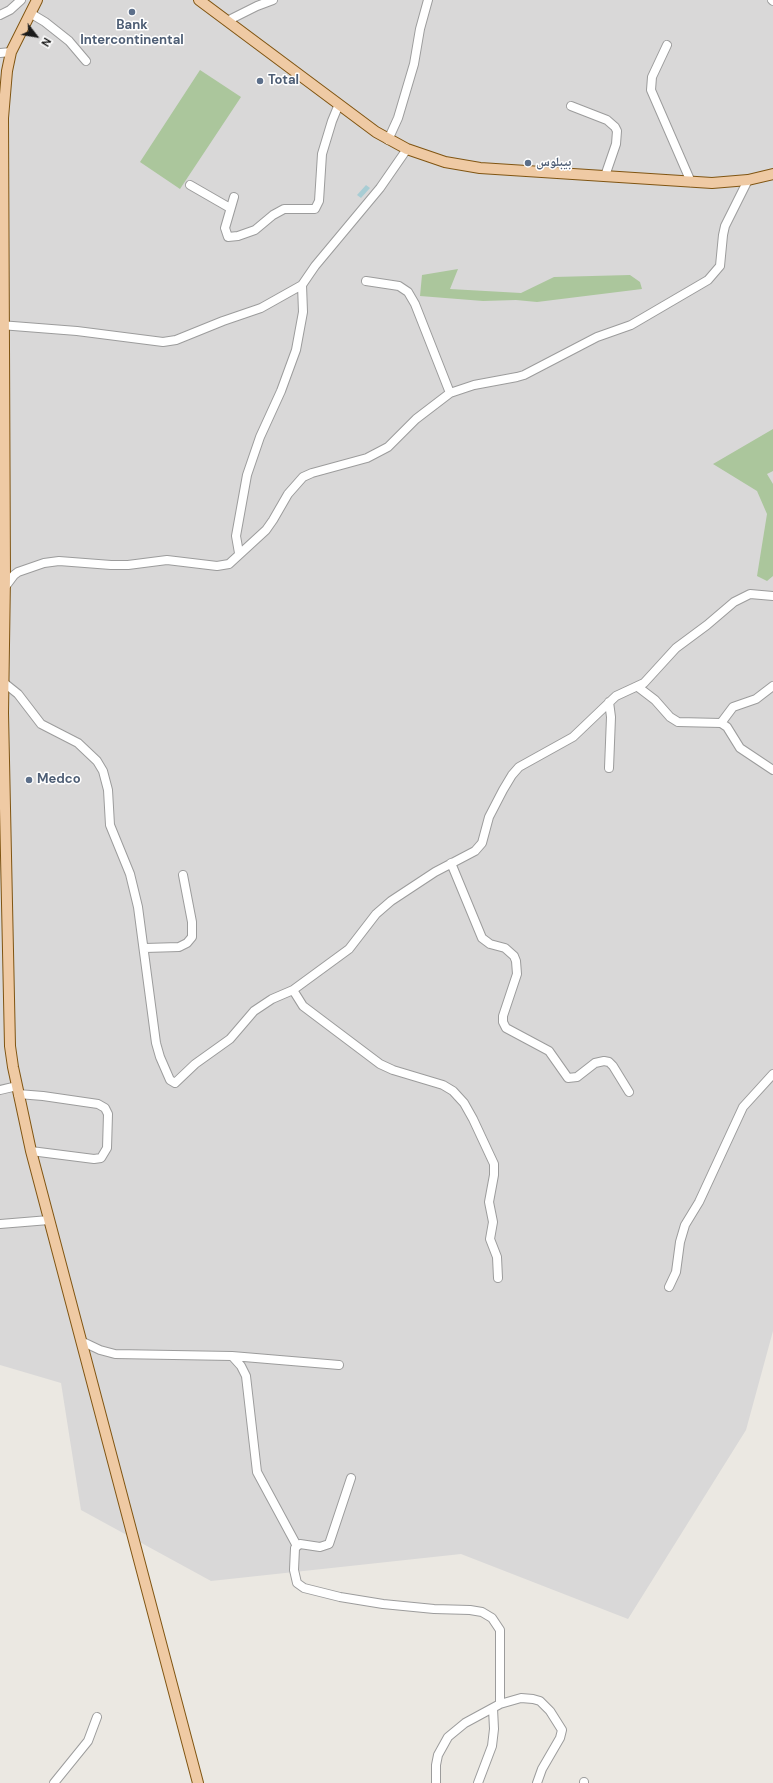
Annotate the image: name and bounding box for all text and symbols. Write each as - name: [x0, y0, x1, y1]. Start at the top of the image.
- marker: Bank Intercontinental: [127, 7, 137, 17]
- north arrow: [16, 16, 56, 56]
- place label: Bank Intercontinental: [80, 18, 184, 49]
- text: N: [38, 35, 54, 49]
- place label: Total: [268, 73, 299, 89]
- marker: Total: [255, 76, 265, 86]
- place label: بيبلوس: [536, 155, 571, 171]
- marker: بيبلوس: [523, 158, 533, 168]
- place label: Medco: [37, 772, 81, 788]
- marker: Medco: [24, 775, 34, 785]

